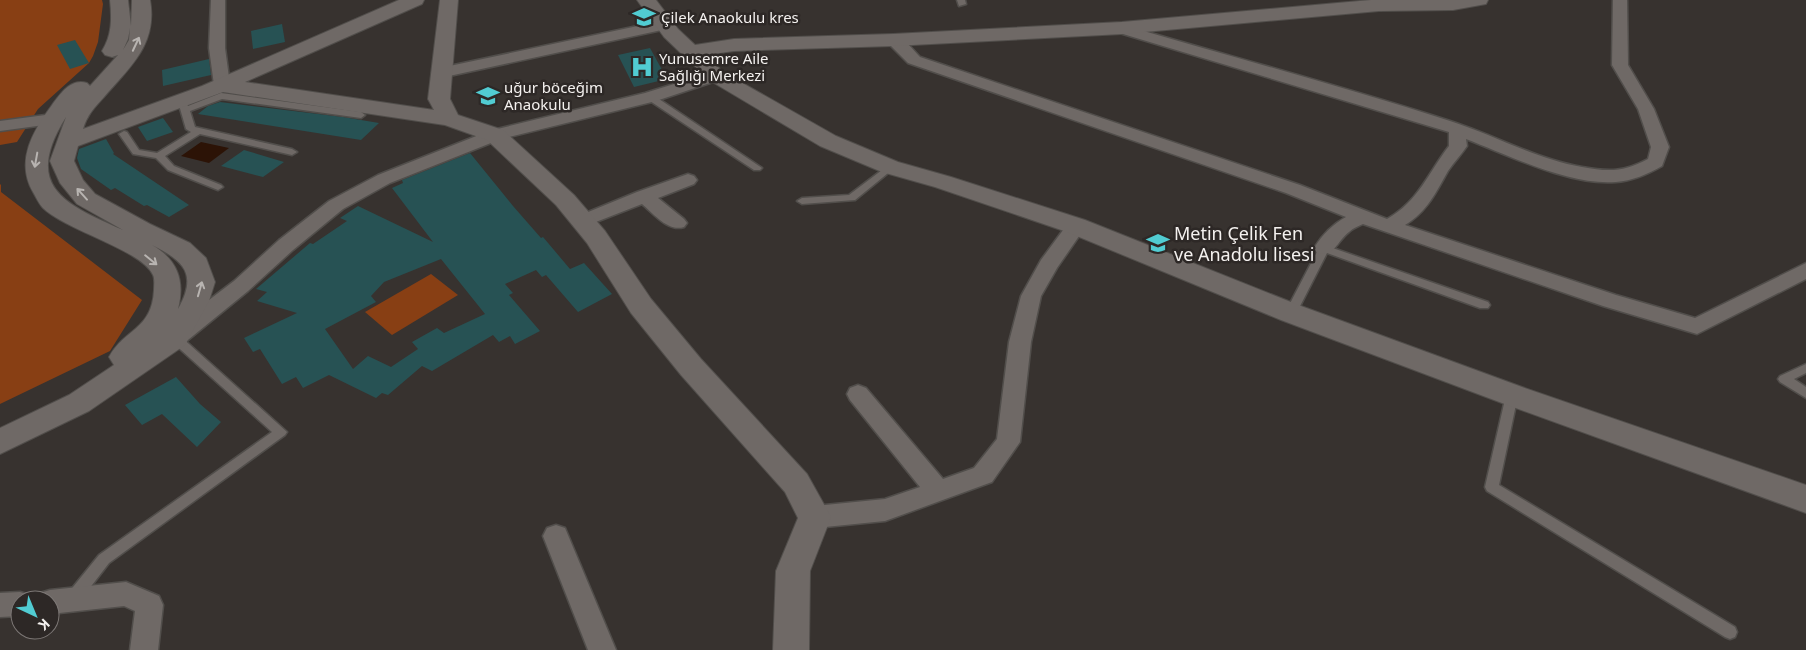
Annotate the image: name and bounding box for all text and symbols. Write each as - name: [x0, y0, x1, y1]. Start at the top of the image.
- school or university icon: Çilek Anaokulu kres: [631, 4, 657, 30]
- place label: Çilek Anaokulu kres: [661, 7, 799, 27]
- one-way arrow: [131, 36, 141, 51]
- place label: Yunusemre Aile Sağlığı Merkezi: [659, 48, 769, 85]
- hospital icon: Yunusemre Aile Sağlığı Merkezi: [629, 54, 655, 80]
- place label: uğur böceğim Anaokulu: [504, 77, 603, 114]
- school or university icon: uğur böceğim Anaokulu: [475, 83, 501, 109]
- one-way arrow: [31, 152, 41, 168]
- one-way arrow: [76, 187, 88, 200]
- place label: Metin Çelik Fen ve Anadolu lisesi: [1174, 221, 1314, 266]
- school or university icon: Metin Çelik Fen ve Anadolu lisesi: [1145, 230, 1171, 256]
- one-way arrow: [145, 254, 158, 265]
- one-way arrow: [195, 282, 205, 298]
- north arrow: [10, 590, 60, 640]
- text: K: [34, 615, 54, 635]

